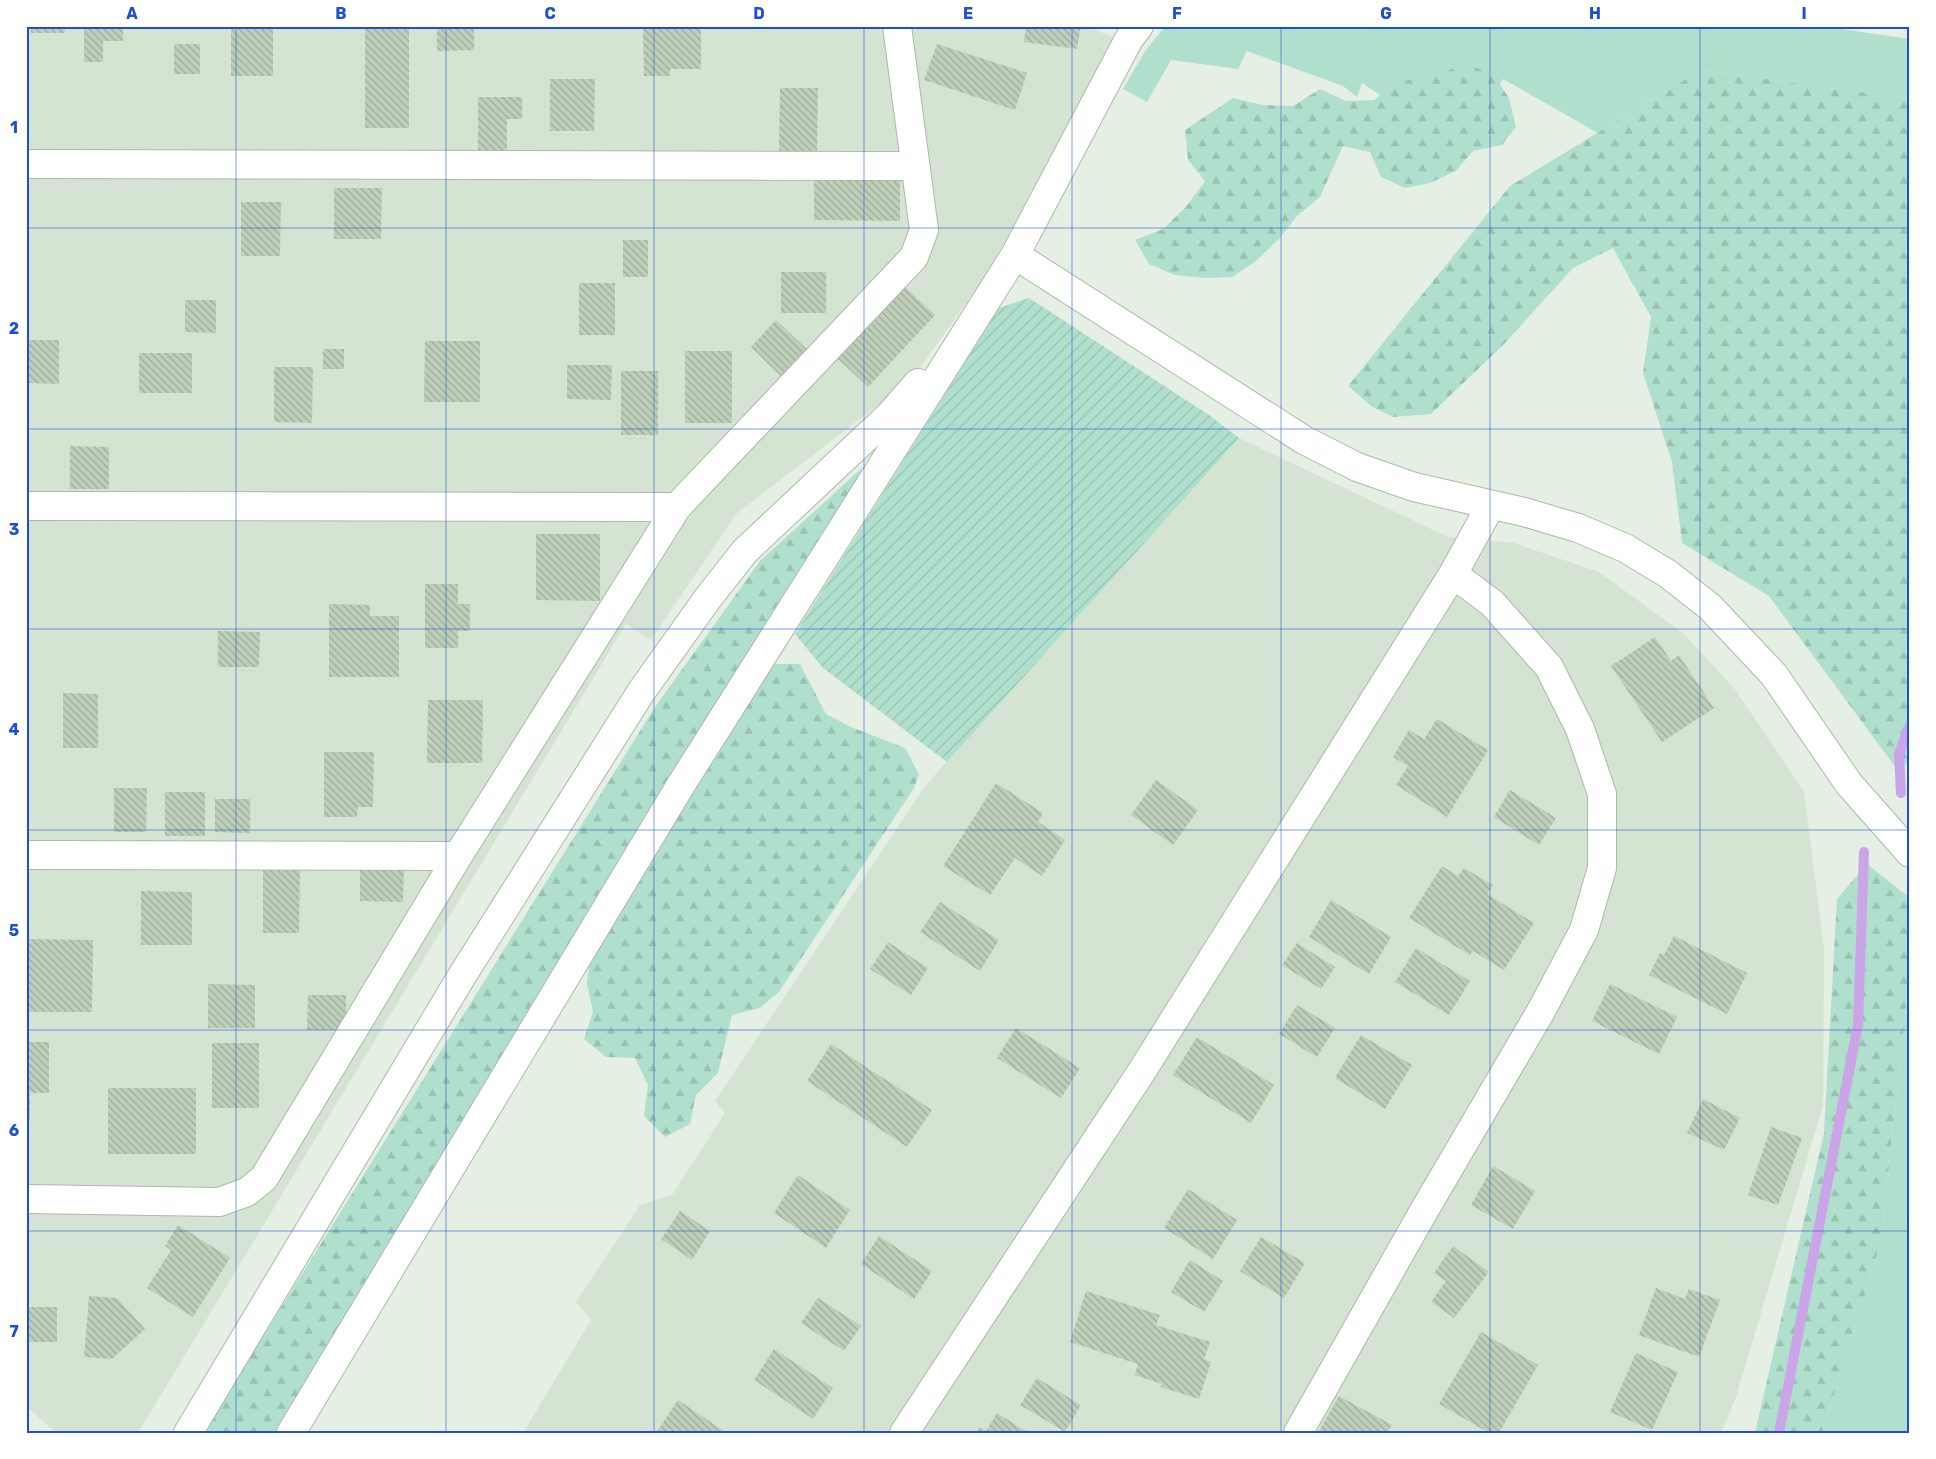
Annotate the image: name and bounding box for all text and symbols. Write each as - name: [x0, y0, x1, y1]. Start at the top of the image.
- text: A: [126, 4, 138, 23]
- text: B: [335, 4, 347, 23]
- text: C: [544, 4, 556, 23]
- text: D: [753, 4, 765, 23]
- text: E: [963, 4, 973, 23]
- text: F: [1172, 4, 1182, 23]
- text: G: [1380, 4, 1392, 23]
- text: H: [1589, 4, 1601, 23]
- text: I: [1801, 4, 1807, 23]
- text: 1: [10, 118, 18, 137]
- text: 2: [9, 319, 19, 338]
- text: 3: [9, 520, 19, 539]
- text: 4: [9, 720, 20, 739]
- text: 5: [9, 921, 19, 940]
- text: 6: [9, 1121, 19, 1140]
- text: 7: [9, 1322, 19, 1341]

